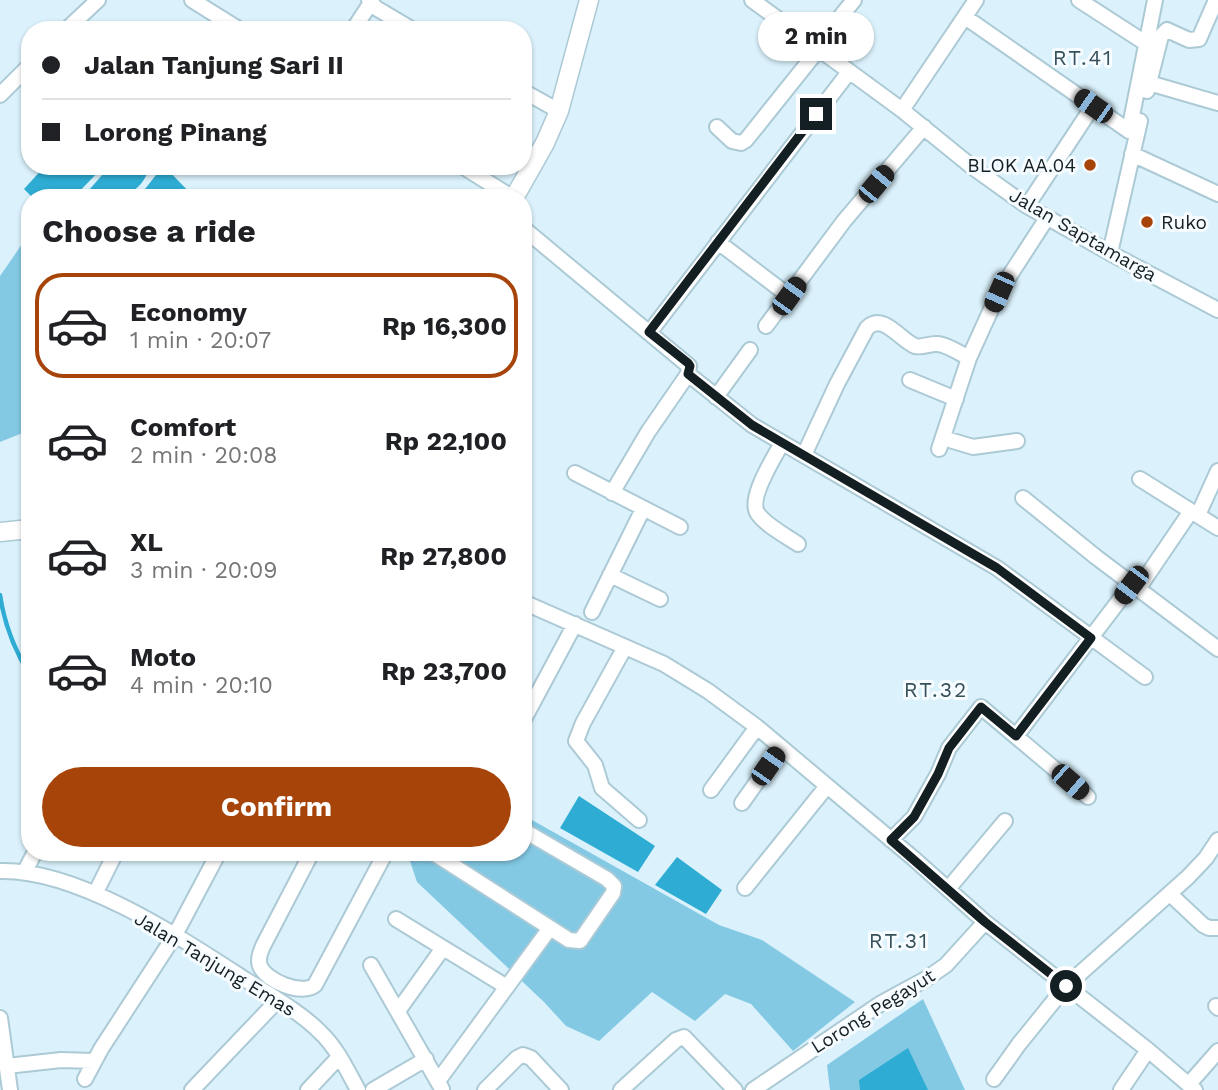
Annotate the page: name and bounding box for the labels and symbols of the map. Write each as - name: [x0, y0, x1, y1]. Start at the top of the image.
- callout: 2 min: [758, 12, 874, 61]
- district label: RT.41: [1053, 45, 1113, 70]
- car: [1070, 85, 1117, 127]
- route end: [800, 98, 832, 130]
- place label: BLOK AA.04: [967, 154, 1076, 177]
- marker: BLOK AA.04: [1082, 157, 1098, 173]
- car: [855, 161, 898, 207]
- street label: Jalan Saptamarga: [1005, 183, 1161, 287]
- place label: Ruko: [1161, 211, 1207, 234]
- marker: Ruko: [1139, 214, 1155, 230]
- car: [981, 269, 1018, 315]
- car: [769, 273, 810, 319]
- car: [1110, 562, 1153, 608]
- district label: RT.32: [904, 677, 968, 702]
- car: [748, 743, 789, 789]
- car: [1048, 760, 1093, 804]
- street label: Jalan Tanjung Emas: [130, 907, 300, 1021]
- district label: RT.31: [869, 928, 929, 953]
- street label: Lorong Pegayut: [807, 964, 939, 1058]
- route start: [1050, 970, 1082, 1002]

